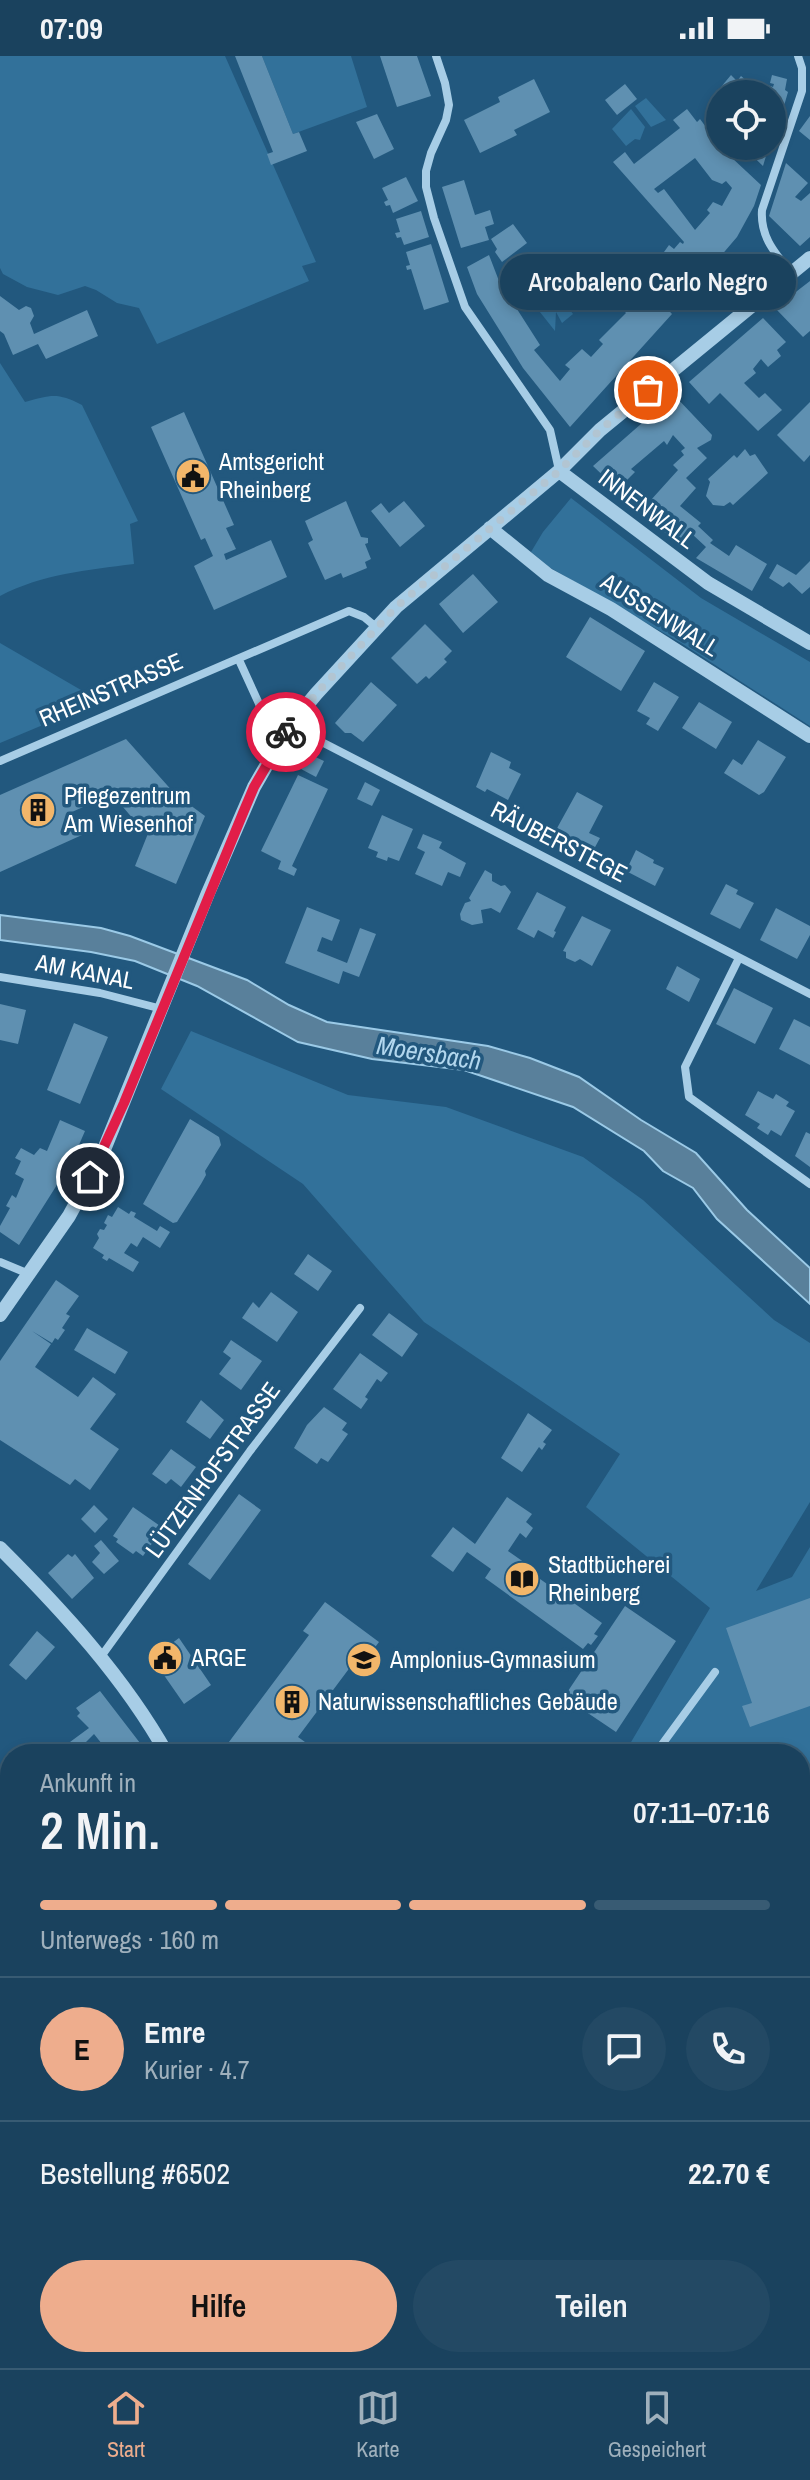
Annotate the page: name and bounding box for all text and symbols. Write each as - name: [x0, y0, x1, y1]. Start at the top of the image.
- text: 07:09: [40, 8, 103, 48]
- map controls: [706, 80, 786, 160]
- button: locate: [706, 80, 786, 160]
- callout: Arcobaleno Carlo Negro: [500, 254, 796, 310]
- text: Arcobaleno Carlo Negro: [528, 264, 768, 299]
- pin: [614, 356, 682, 424]
- icon: bag: [626, 368, 670, 412]
- place label: Amtsgericht Rheinberg: [218, 445, 325, 505]
- public building icon: Amtsgericht Rheinberg: [174, 457, 212, 495]
- street label: INNENWALL: [592, 461, 703, 555]
- street label: AUSSENWALL: [594, 565, 726, 663]
- street label: RHEINSTRASSE: [34, 644, 187, 734]
- courier: [246, 692, 326, 772]
- icon: bike: [264, 710, 308, 754]
- place label: Pflegezentrum Am Wiesenhof: [63, 779, 194, 839]
- building icon: Pflegezentrum Am Wiesenhof: [19, 791, 57, 829]
- street label: RÄUBERSTEGE: [486, 793, 633, 889]
- street label: AM KANAL: [32, 946, 137, 996]
- water label: Moersbach: [374, 1027, 484, 1078]
- pin: [56, 1143, 124, 1211]
- icon: home: [68, 1155, 112, 1199]
- street label: LÜTZENHOFSTRASSE: [138, 1375, 287, 1564]
- place label: Stadtbücherei Rheinberg: [548, 1548, 671, 1608]
- library icon: Stadtbücherei Rheinberg: [503, 1560, 541, 1598]
- public building icon: ARGE: [146, 1639, 184, 1677]
- place label: ARGE: [190, 1641, 247, 1673]
- school or university icon: Amplonius-Gymnasium: [345, 1641, 383, 1679]
- place label: Amplonius-Gymnasium: [389, 1643, 596, 1675]
- building icon: Naturwissenschaftliches Gebäude: [273, 1683, 311, 1721]
- place label: Naturwissenschaftliches Gebäude: [318, 1685, 618, 1717]
- text: Ankunft in: [40, 1765, 136, 1800]
- text: 07:11–07:16: [633, 1792, 770, 1832]
- text: 2 Min.: [40, 1795, 160, 1865]
- text: Unterwegs · 160 m: [40, 1922, 219, 1957]
- button: chat: [582, 2007, 666, 2091]
- button: phone: [686, 2007, 770, 2091]
- text: Emre: [144, 2012, 206, 2052]
- text: E: [74, 2029, 90, 2069]
- text: Kurier · 4.7: [144, 2052, 249, 2087]
- text: Bestellung #6502: [40, 2153, 230, 2193]
- text: 22.70 €: [688, 2153, 770, 2193]
- button: Hilfe: [40, 2260, 397, 2352]
- button: Teilen: [413, 2260, 770, 2352]
- tab: Start: [104, 2386, 148, 2464]
- tab: Karte: [356, 2386, 400, 2464]
- tab: Gespeichert: [608, 2386, 706, 2464]

